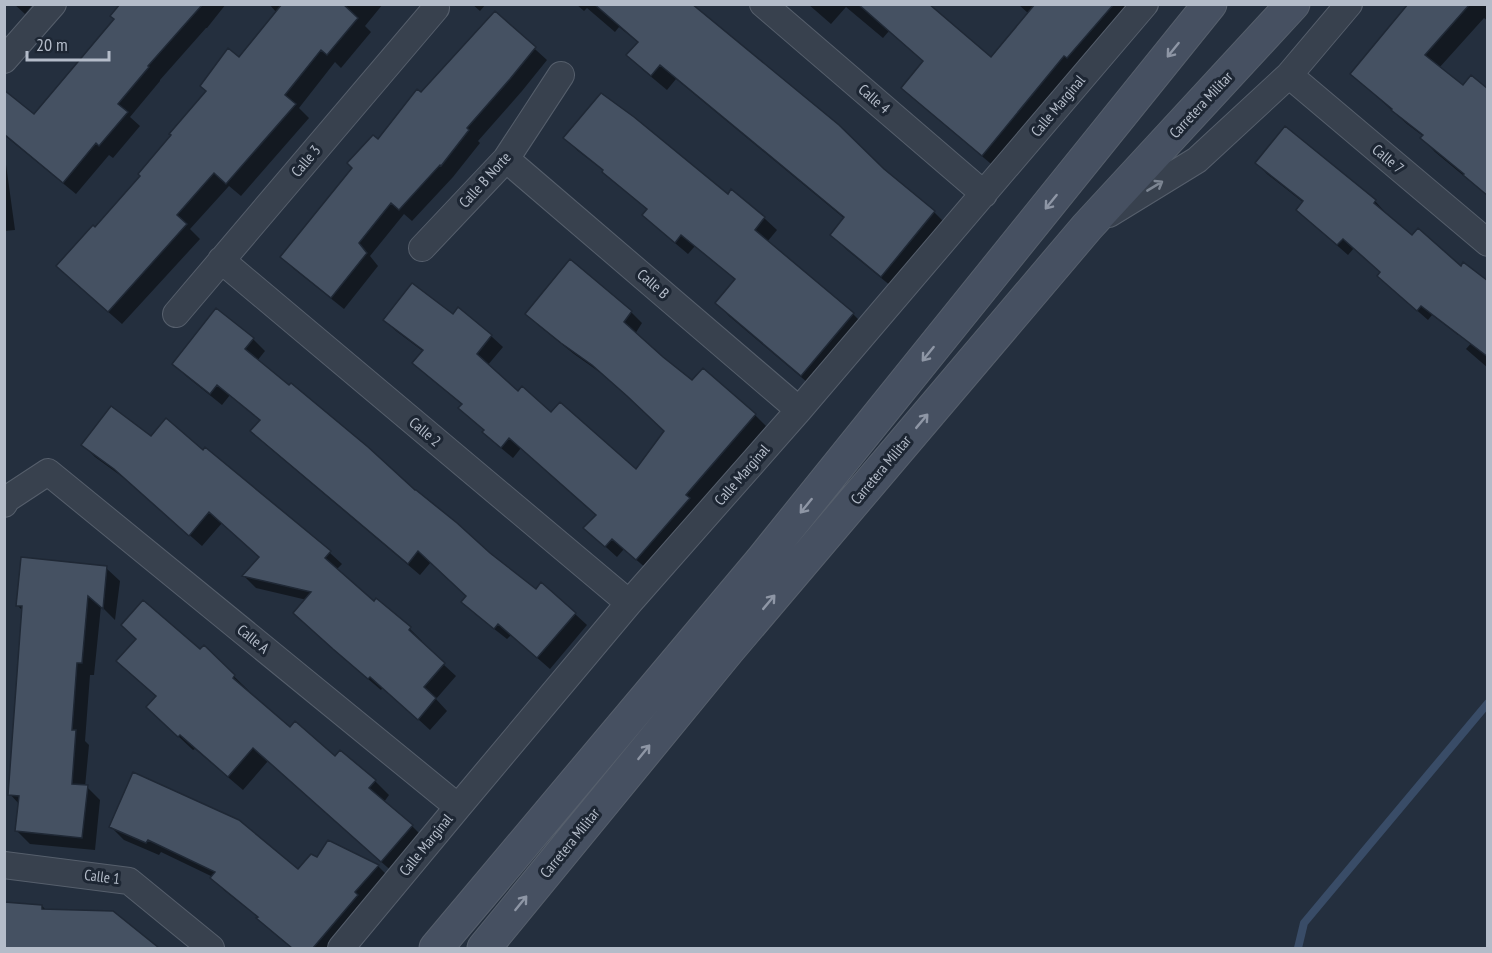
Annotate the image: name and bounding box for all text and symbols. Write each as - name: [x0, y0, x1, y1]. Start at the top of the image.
- scale bar: [27, 24, 110, 62]
- text: 20 m: [36, 33, 68, 56]
- one-way arrow: [1166, 42, 1179, 58]
- street label: Carretera Militar: [1165, 67, 1237, 142]
- street label: Calle Marginal: [1026, 71, 1089, 140]
- street label: Calle 4: [855, 80, 894, 118]
- street label: Calle 7: [1369, 140, 1408, 177]
- street label: Calle 3: [287, 141, 324, 180]
- street label: Calle B Norte: [455, 148, 515, 211]
- one-way arrow: [1146, 179, 1163, 191]
- one-way arrow: [1044, 194, 1057, 210]
- street label: Calle B: [633, 265, 673, 303]
- one-way arrow: [922, 346, 935, 362]
- street label: Calle 2: [406, 413, 445, 450]
- one-way arrow: [915, 414, 929, 429]
- street label: Carretera Militar: [846, 431, 916, 508]
- street label: Calle Marginal: [710, 440, 774, 509]
- one-way arrow: [800, 497, 813, 513]
- one-way arrow: [762, 594, 775, 610]
- street label: Calle A: [233, 620, 274, 658]
- one-way arrow: [638, 744, 651, 760]
- street label: Carretera Militar: [536, 803, 604, 881]
- street label: Calle Marginal: [395, 809, 457, 880]
- street label: Calle 1: [83, 865, 121, 888]
- one-way arrow: [514, 896, 528, 911]

